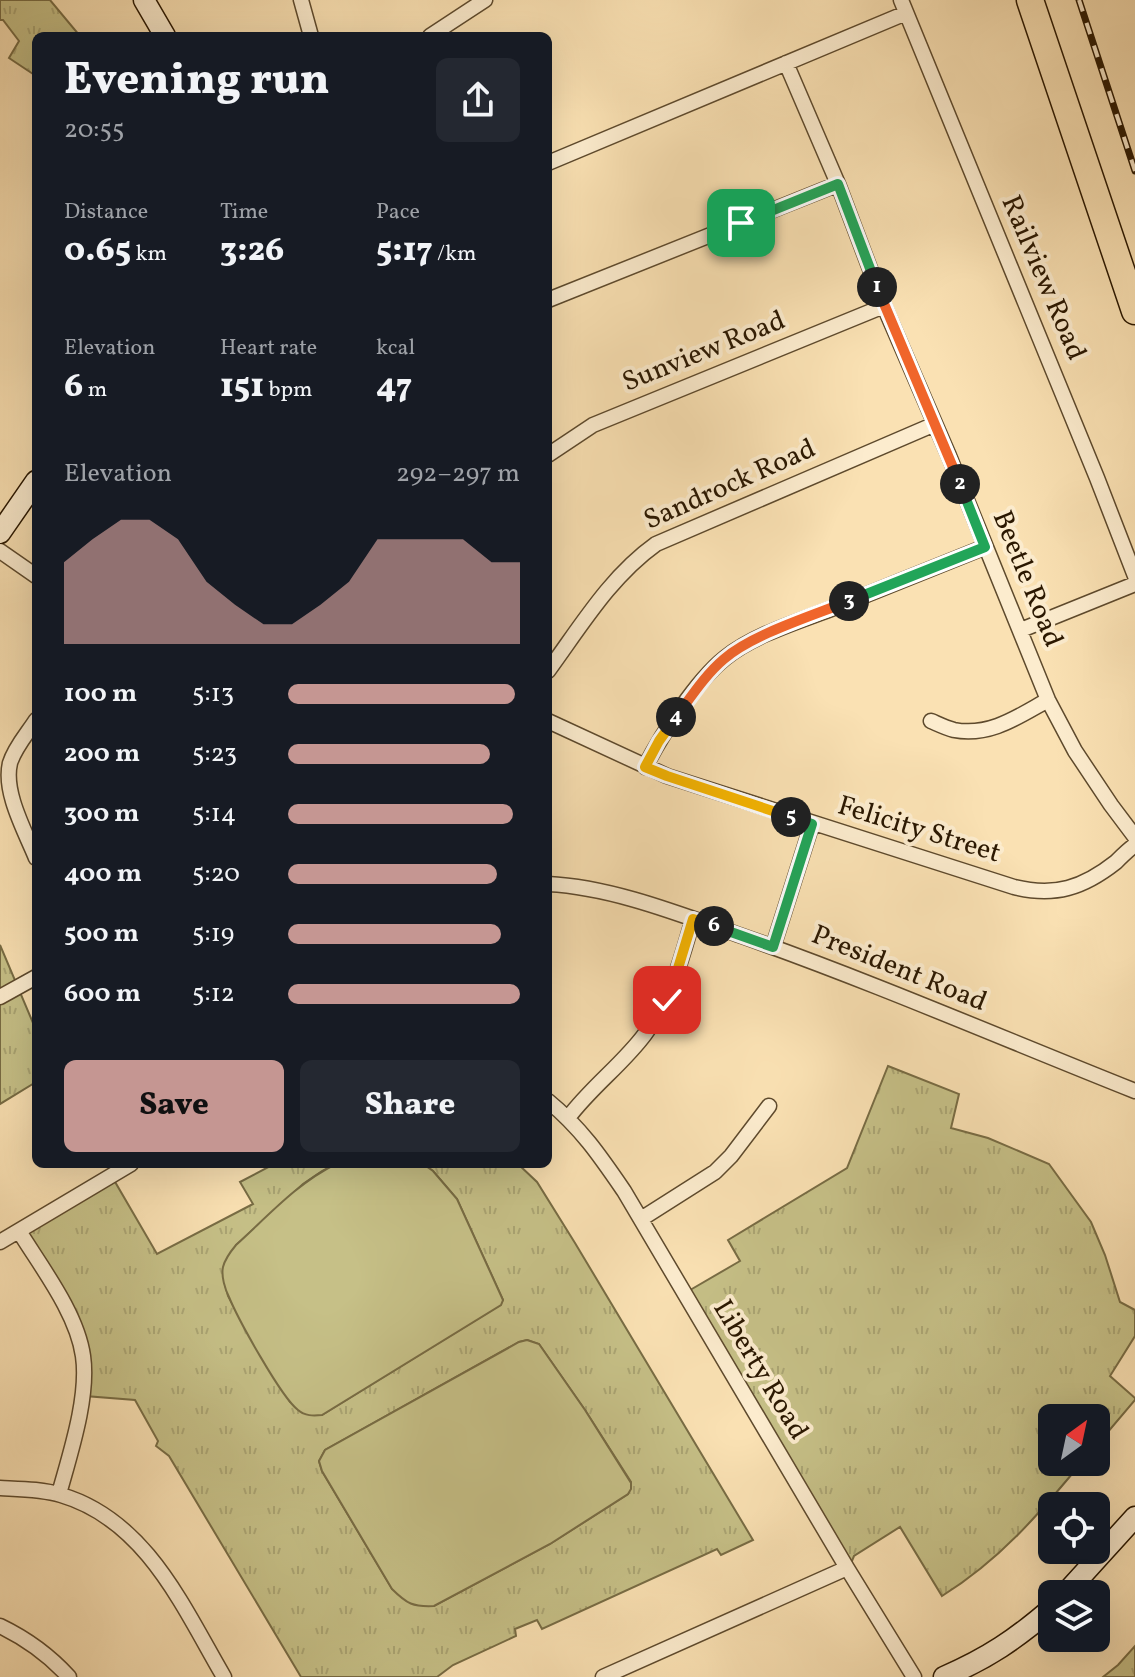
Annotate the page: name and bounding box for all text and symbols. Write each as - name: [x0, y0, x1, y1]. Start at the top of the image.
- text: Evening run: [64, 51, 330, 112]
- button: share: [436, 58, 520, 142]
- text: 20:55: [64, 112, 124, 148]
- pin: [707, 189, 775, 257]
- street label: Railview Road: [991, 189, 1095, 367]
- text: Distance: [64, 197, 148, 228]
- text: Time: [220, 197, 268, 228]
- text: Pace: [376, 197, 420, 228]
- icon: arrive: [719, 201, 763, 245]
- text: 0.65: [64, 228, 131, 275]
- text: 3:26: [220, 228, 284, 275]
- text: 5:17: [376, 228, 433, 275]
- text: km: [131, 239, 167, 270]
- text: /km: [433, 239, 477, 270]
- pin: 1: [857, 267, 897, 307]
- text: 1: [873, 271, 881, 302]
- street label: Sunview Road: [617, 302, 791, 402]
- text: Elevation: [64, 333, 155, 364]
- text: Heart rate: [220, 333, 317, 364]
- text: kcal: [376, 333, 415, 364]
- text: 6: [64, 364, 83, 411]
- text: 151: [220, 364, 264, 411]
- text: 47: [376, 364, 412, 411]
- text: m: [83, 375, 107, 406]
- text: bpm: [264, 375, 313, 406]
- street label: Sandrock Road: [638, 430, 822, 540]
- text: Elevation: [64, 456, 172, 492]
- text: 292–297 m: [396, 456, 520, 492]
- pin: 2: [940, 464, 980, 504]
- text: 2: [954, 468, 966, 499]
- street label: Beetle Road: [982, 505, 1072, 653]
- pin: 3: [829, 581, 869, 621]
- text: 3: [843, 585, 855, 616]
- text: 100 m: [64, 676, 137, 712]
- text: 5:13: [192, 676, 234, 712]
- pin: 4: [656, 697, 696, 737]
- text: 4: [669, 701, 683, 732]
- text: 200 m: [64, 736, 140, 772]
- text: 5:23: [192, 736, 237, 772]
- street label: Felicity Street: [833, 787, 1005, 873]
- text: 300 m: [64, 796, 140, 832]
- text: 5:14: [192, 796, 236, 832]
- pin: 5: [771, 797, 811, 837]
- text: 5: [786, 801, 796, 832]
- text: 400 m: [64, 856, 142, 892]
- text: 5:20: [192, 856, 240, 892]
- pin: 6: [694, 906, 734, 946]
- text: 6: [708, 910, 720, 941]
- text: 500 m: [64, 916, 139, 952]
- text: 5:19: [192, 916, 234, 952]
- street label: President Road: [805, 916, 993, 1022]
- pin: [633, 966, 701, 1034]
- text: 600 m: [64, 976, 141, 1012]
- text: 5:12: [192, 976, 235, 1012]
- icon: check: [645, 978, 689, 1022]
- button: Save: [64, 1060, 284, 1152]
- button: Share: [300, 1060, 520, 1152]
- street label: Liberty Road: [703, 1293, 817, 1447]
- north arrow: [1038, 1404, 1110, 1476]
- map controls: [1038, 1404, 1110, 1652]
- button: locate: [1038, 1492, 1110, 1564]
- button: layers: [1038, 1580, 1110, 1652]

